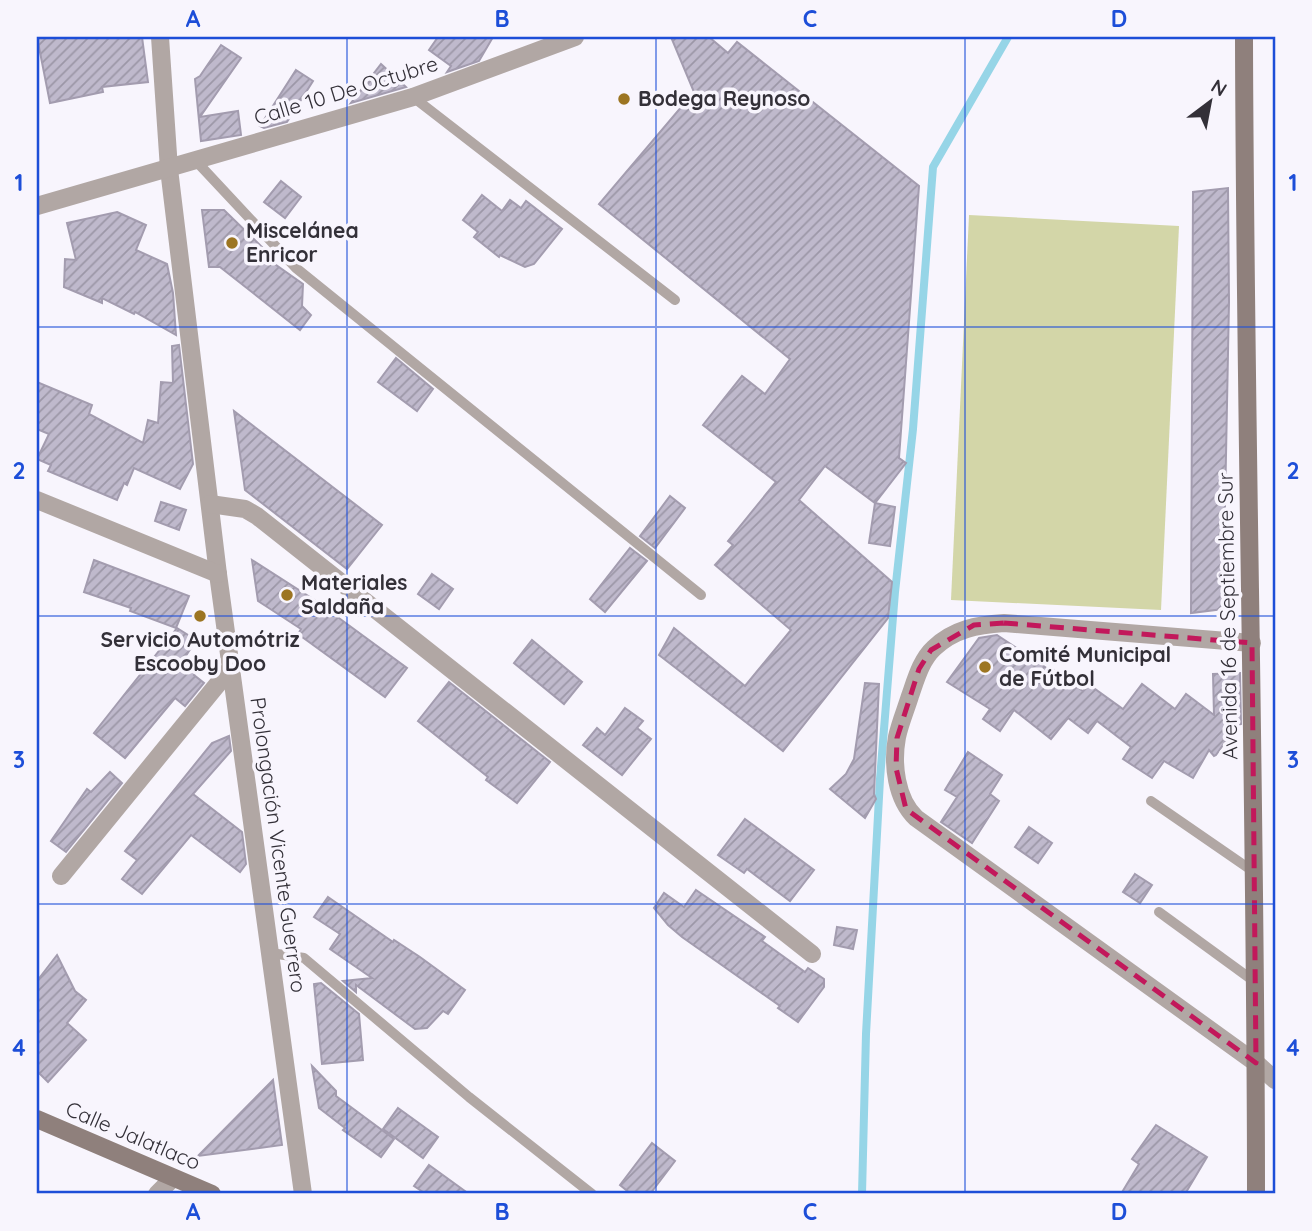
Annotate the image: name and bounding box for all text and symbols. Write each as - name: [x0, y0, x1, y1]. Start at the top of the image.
- text: A: [186, 4, 201, 33]
- text: B: [494, 4, 510, 33]
- text: C: [803, 4, 817, 33]
- text: D: [1111, 4, 1127, 33]
- street label: Calle 10 De Octubre: [251, 50, 441, 130]
- north arrow: [1176, 66, 1246, 136]
- text: N: [1207, 74, 1231, 101]
- place label: Bodega Reynoso: [638, 85, 810, 111]
- marker: Bodega Reynoso: [616, 91, 632, 107]
- text: 1: [15, 168, 23, 197]
- text: 1: [1289, 168, 1297, 197]
- place label: Miscelánea Enricor: [246, 217, 359, 267]
- marker: Miscelánea Enricor: [224, 235, 240, 251]
- text: 2: [12, 456, 26, 485]
- text: 2: [1286, 456, 1300, 485]
- street label: Avenida 16 de Septiembre Sur: [1211, 472, 1243, 760]
- place label: Materiales Saldaña: [301, 569, 408, 619]
- marker: Materiales Saldaña: [279, 587, 295, 603]
- marker: Servicio Automótriz Escooby Doo: [192, 608, 208, 624]
- place label: Servicio Automótriz Escooby Doo: [100, 626, 300, 676]
- place label: Comité Municipal de Fútbol: [999, 641, 1171, 691]
- marker: Comité Municipal de Fútbol: [977, 659, 993, 675]
- street label: Prolongación Vicente Guerrero: [245, 695, 313, 994]
- text: 3: [13, 745, 25, 774]
- text: 3: [1287, 745, 1299, 774]
- text: 4: [12, 1033, 26, 1062]
- text: 4: [1286, 1033, 1300, 1062]
- street label: Calle Jalatlaco: [62, 1095, 205, 1175]
- text: A: [186, 1197, 201, 1226]
- text: B: [494, 1197, 510, 1226]
- text: C: [803, 1197, 817, 1226]
- text: D: [1111, 1197, 1127, 1226]

